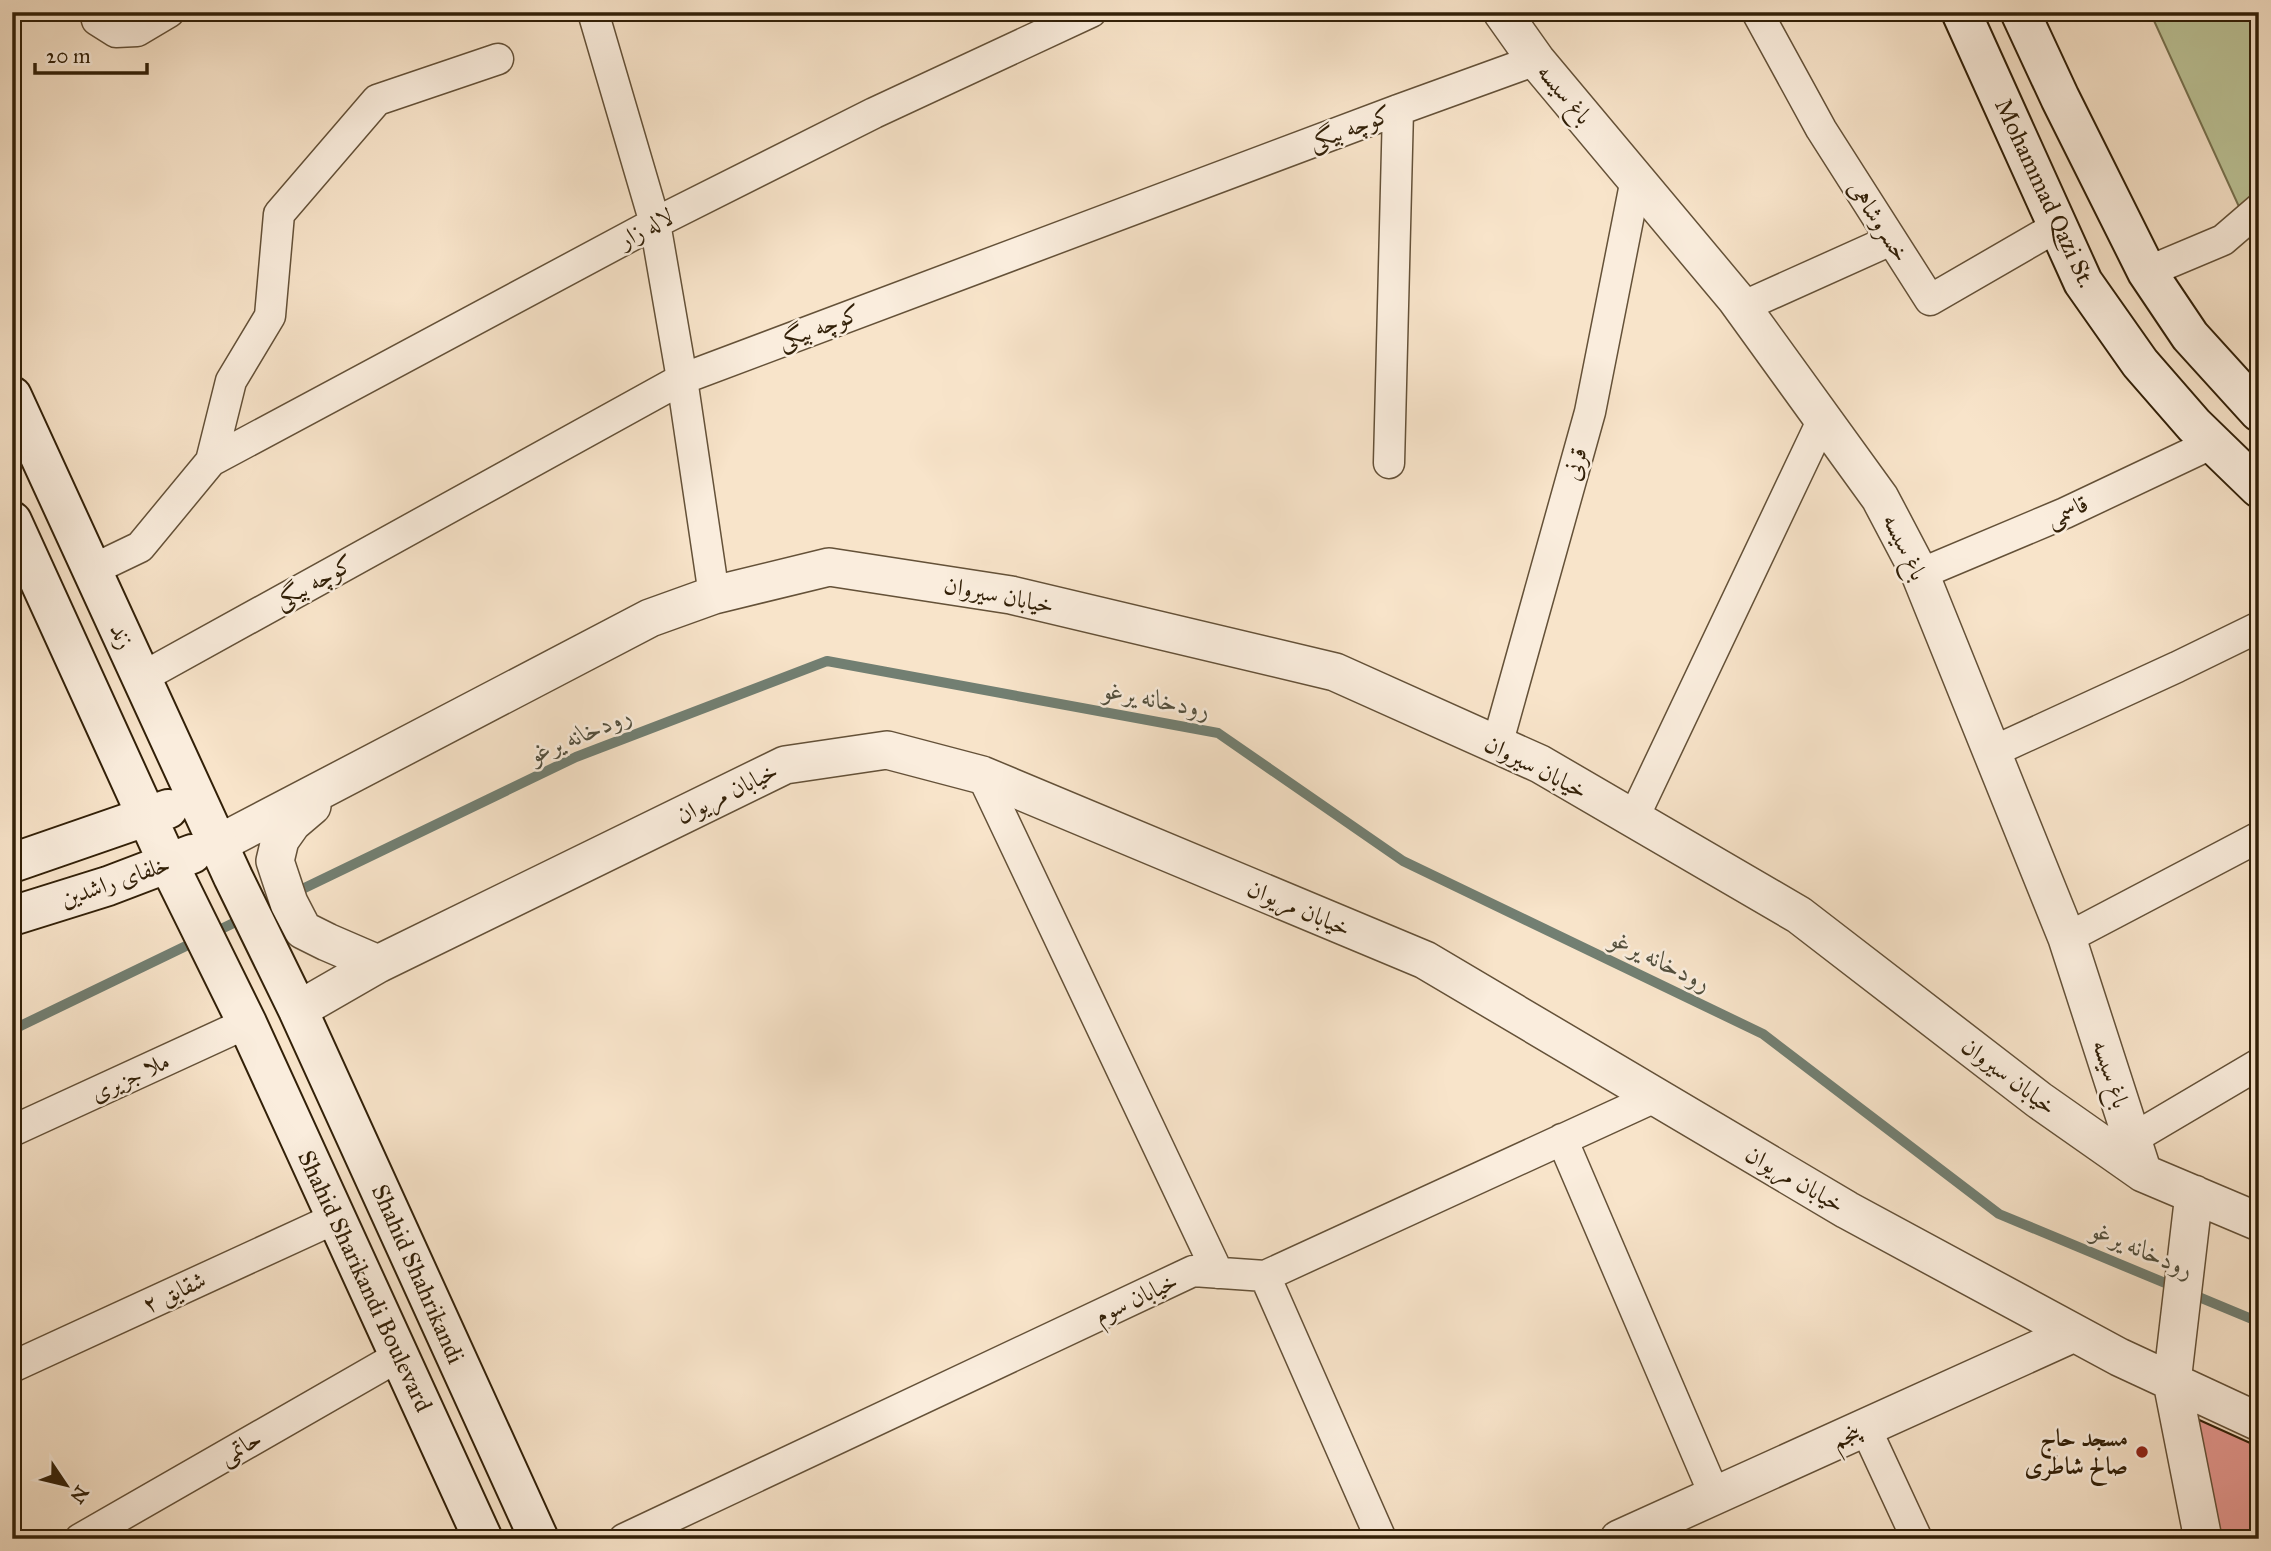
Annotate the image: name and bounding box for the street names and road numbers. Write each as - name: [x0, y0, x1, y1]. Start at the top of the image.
- street label: باغ سیسه: [1527, 57, 1599, 134]
- street label: Mohammad Qazi St.: [1988, 94, 2102, 292]
- street label: کوچه بیگی: [1305, 99, 1396, 159]
- street label: خسروشاهی: [1841, 174, 1917, 268]
- street label: لاله زار: [612, 201, 679, 256]
- street label: کوچه بیگی: [774, 298, 865, 358]
- street label: قرنی: [1556, 444, 1594, 484]
- street label: قاسمی: [2041, 488, 2094, 535]
- street label: باغ سیسه: [1872, 509, 1934, 587]
- street label: کوچه بیگی: [269, 548, 360, 618]
- street label: خیابان سیروان: [941, 570, 1057, 620]
- street label: زند: [103, 618, 141, 654]
- street label: خیابان سیروان: [1480, 728, 1592, 806]
- street label: خیابان مریوان: [671, 756, 784, 832]
- street label: خلفای راشدین: [56, 848, 174, 914]
- street label: خیابان مریوان: [1242, 873, 1355, 945]
- street label: خیابان سیروان: [1955, 1031, 2063, 1121]
- street label: باغ سیسه: [2081, 1036, 2136, 1114]
- street label: ملا جزیری: [86, 1046, 174, 1108]
- street label: خیابان مریوان: [1739, 1139, 1850, 1221]
- street label: Shahid Sharikandi Boulevard: [291, 1145, 439, 1417]
- street label: Shahid Shahrikandi: [365, 1180, 471, 1369]
- street label: شقایق ۲: [138, 1264, 210, 1320]
- street label: خیابان سوم: [1089, 1266, 1185, 1336]
- street label: پنجم: [1827, 1416, 1870, 1462]
- street label: حاتمی: [213, 1423, 268, 1473]

